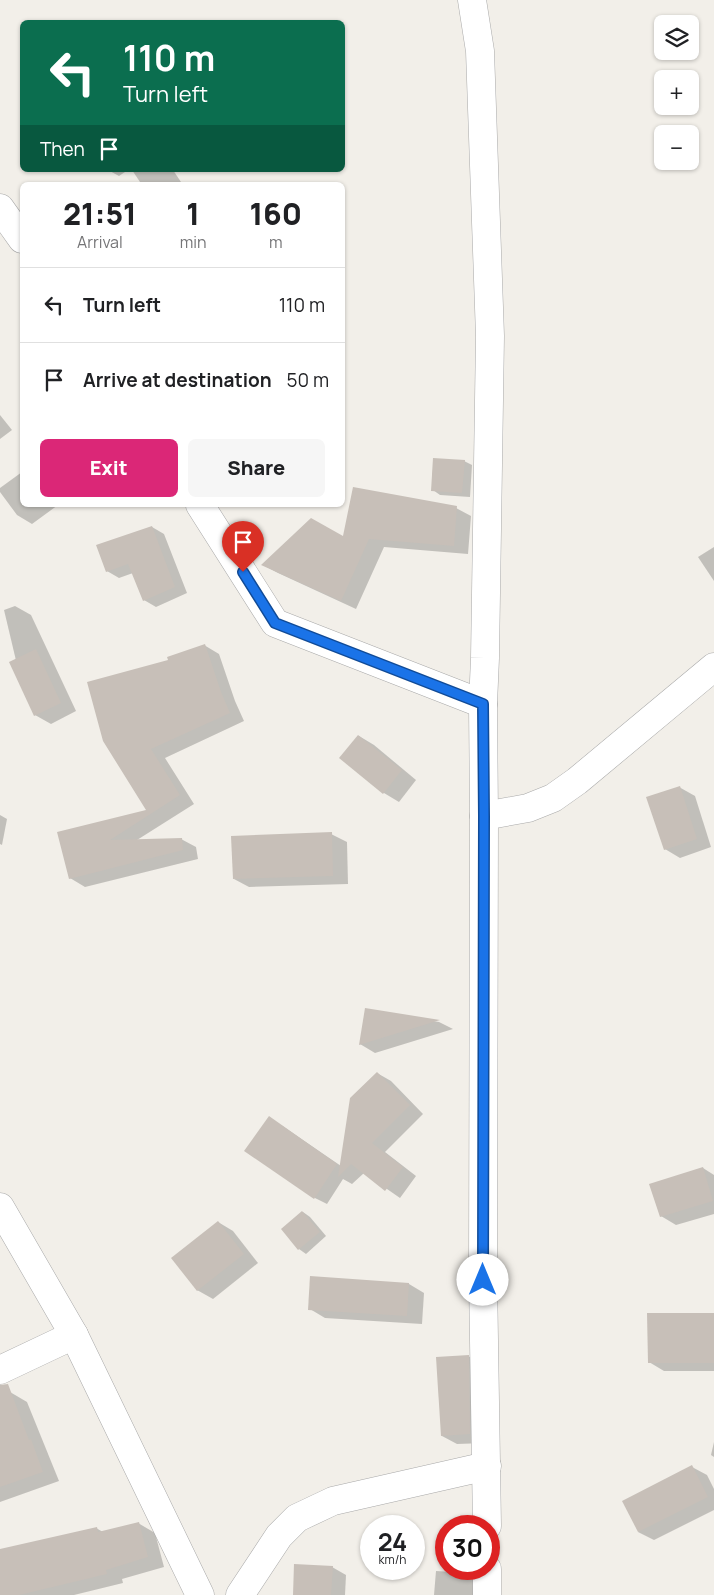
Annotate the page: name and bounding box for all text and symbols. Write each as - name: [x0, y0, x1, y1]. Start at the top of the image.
- map controls: [654, 15, 699, 170]
- button: layers: [654, 15, 699, 60]
- text: 110 m: [123, 34, 215, 82]
- icon: left: [40, 40, 105, 105]
- button: +: [654, 70, 699, 115]
- text: Turn left: [123, 79, 208, 109]
- button: −: [654, 125, 699, 170]
- icon: arrive: [95, 135, 123, 163]
- text: Then: [40, 136, 85, 162]
- text: 21:51: [63, 193, 137, 234]
- text: 1: [186, 193, 200, 234]
- text: 160: [249, 193, 302, 234]
- text: Arrival: [77, 231, 123, 253]
- text: min: [180, 231, 207, 253]
- text: m: [269, 231, 283, 253]
- icon: left: [40, 291, 68, 319]
- text: Turn left: [83, 292, 161, 318]
- text: 110 m: [279, 292, 325, 318]
- icon: arrive: [40, 366, 68, 394]
- text: Arrive at destination: [83, 367, 272, 393]
- text: 50 m: [287, 367, 329, 393]
- button: Exit: [40, 439, 178, 497]
- button: Share: [188, 439, 325, 497]
- pin: [222, 521, 264, 572]
- icon: arrive: [229, 528, 257, 556]
- position arrow: [456, 1253, 508, 1305]
- speed limit sign: 30: [435, 1515, 500, 1580]
- text: 24: [378, 1524, 407, 1559]
- text: km/h: [379, 1551, 406, 1568]

